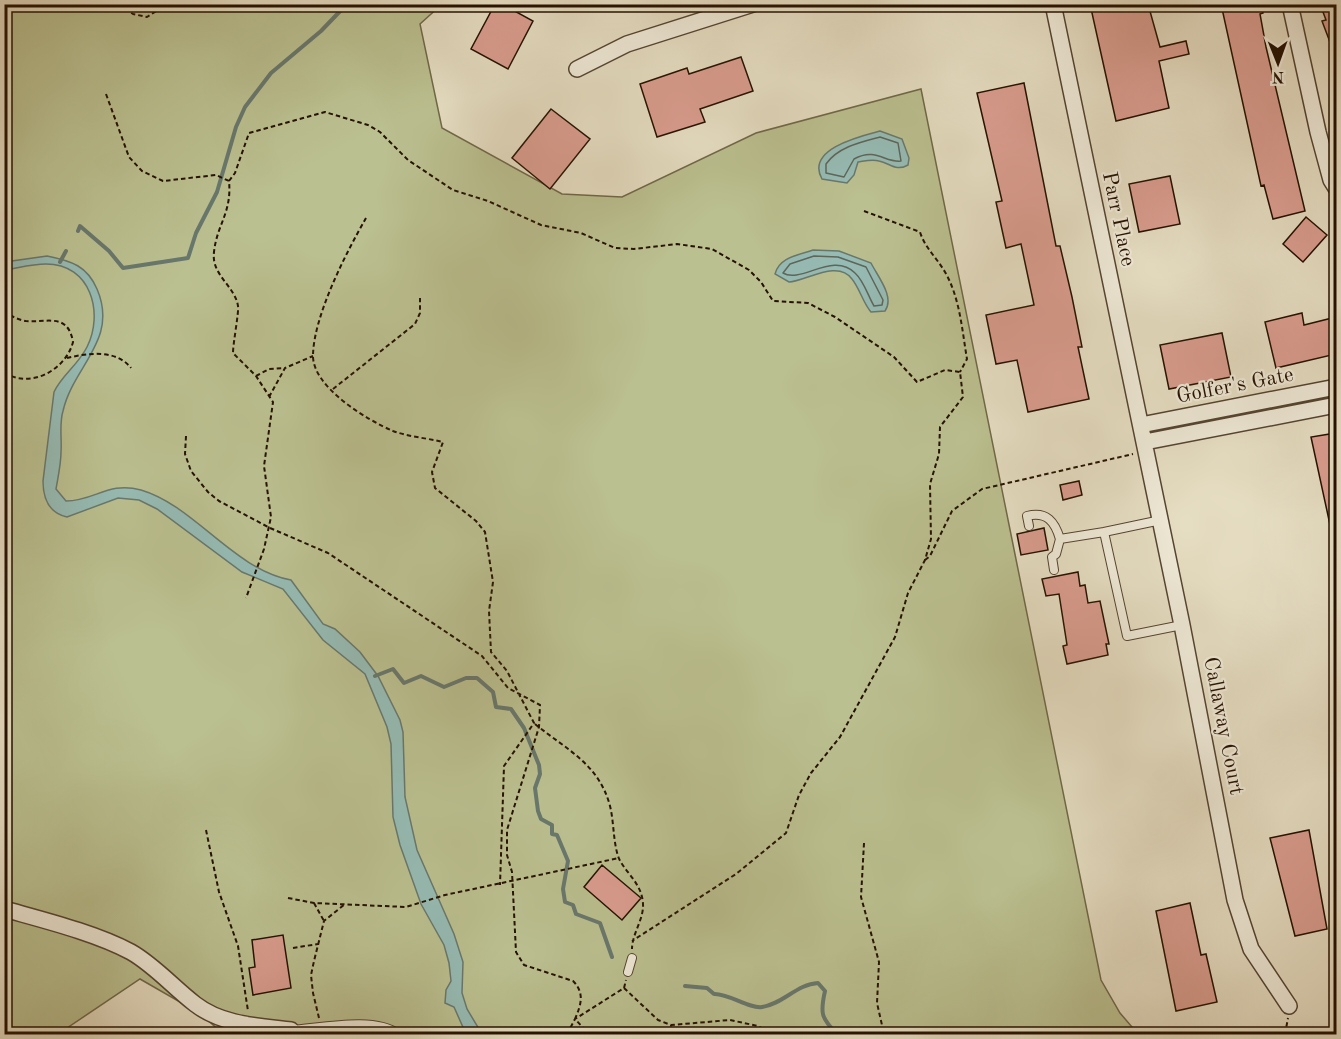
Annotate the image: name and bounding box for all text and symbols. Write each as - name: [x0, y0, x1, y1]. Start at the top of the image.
- north arrow: [1248, 33, 1308, 93]
- text: N: [1271, 68, 1284, 84]
- street label: Parr Place: [1098, 170, 1138, 268]
- street label: Golfer's Gate: [1175, 364, 1295, 408]
- street label: Callaway Court: [1199, 655, 1247, 797]

